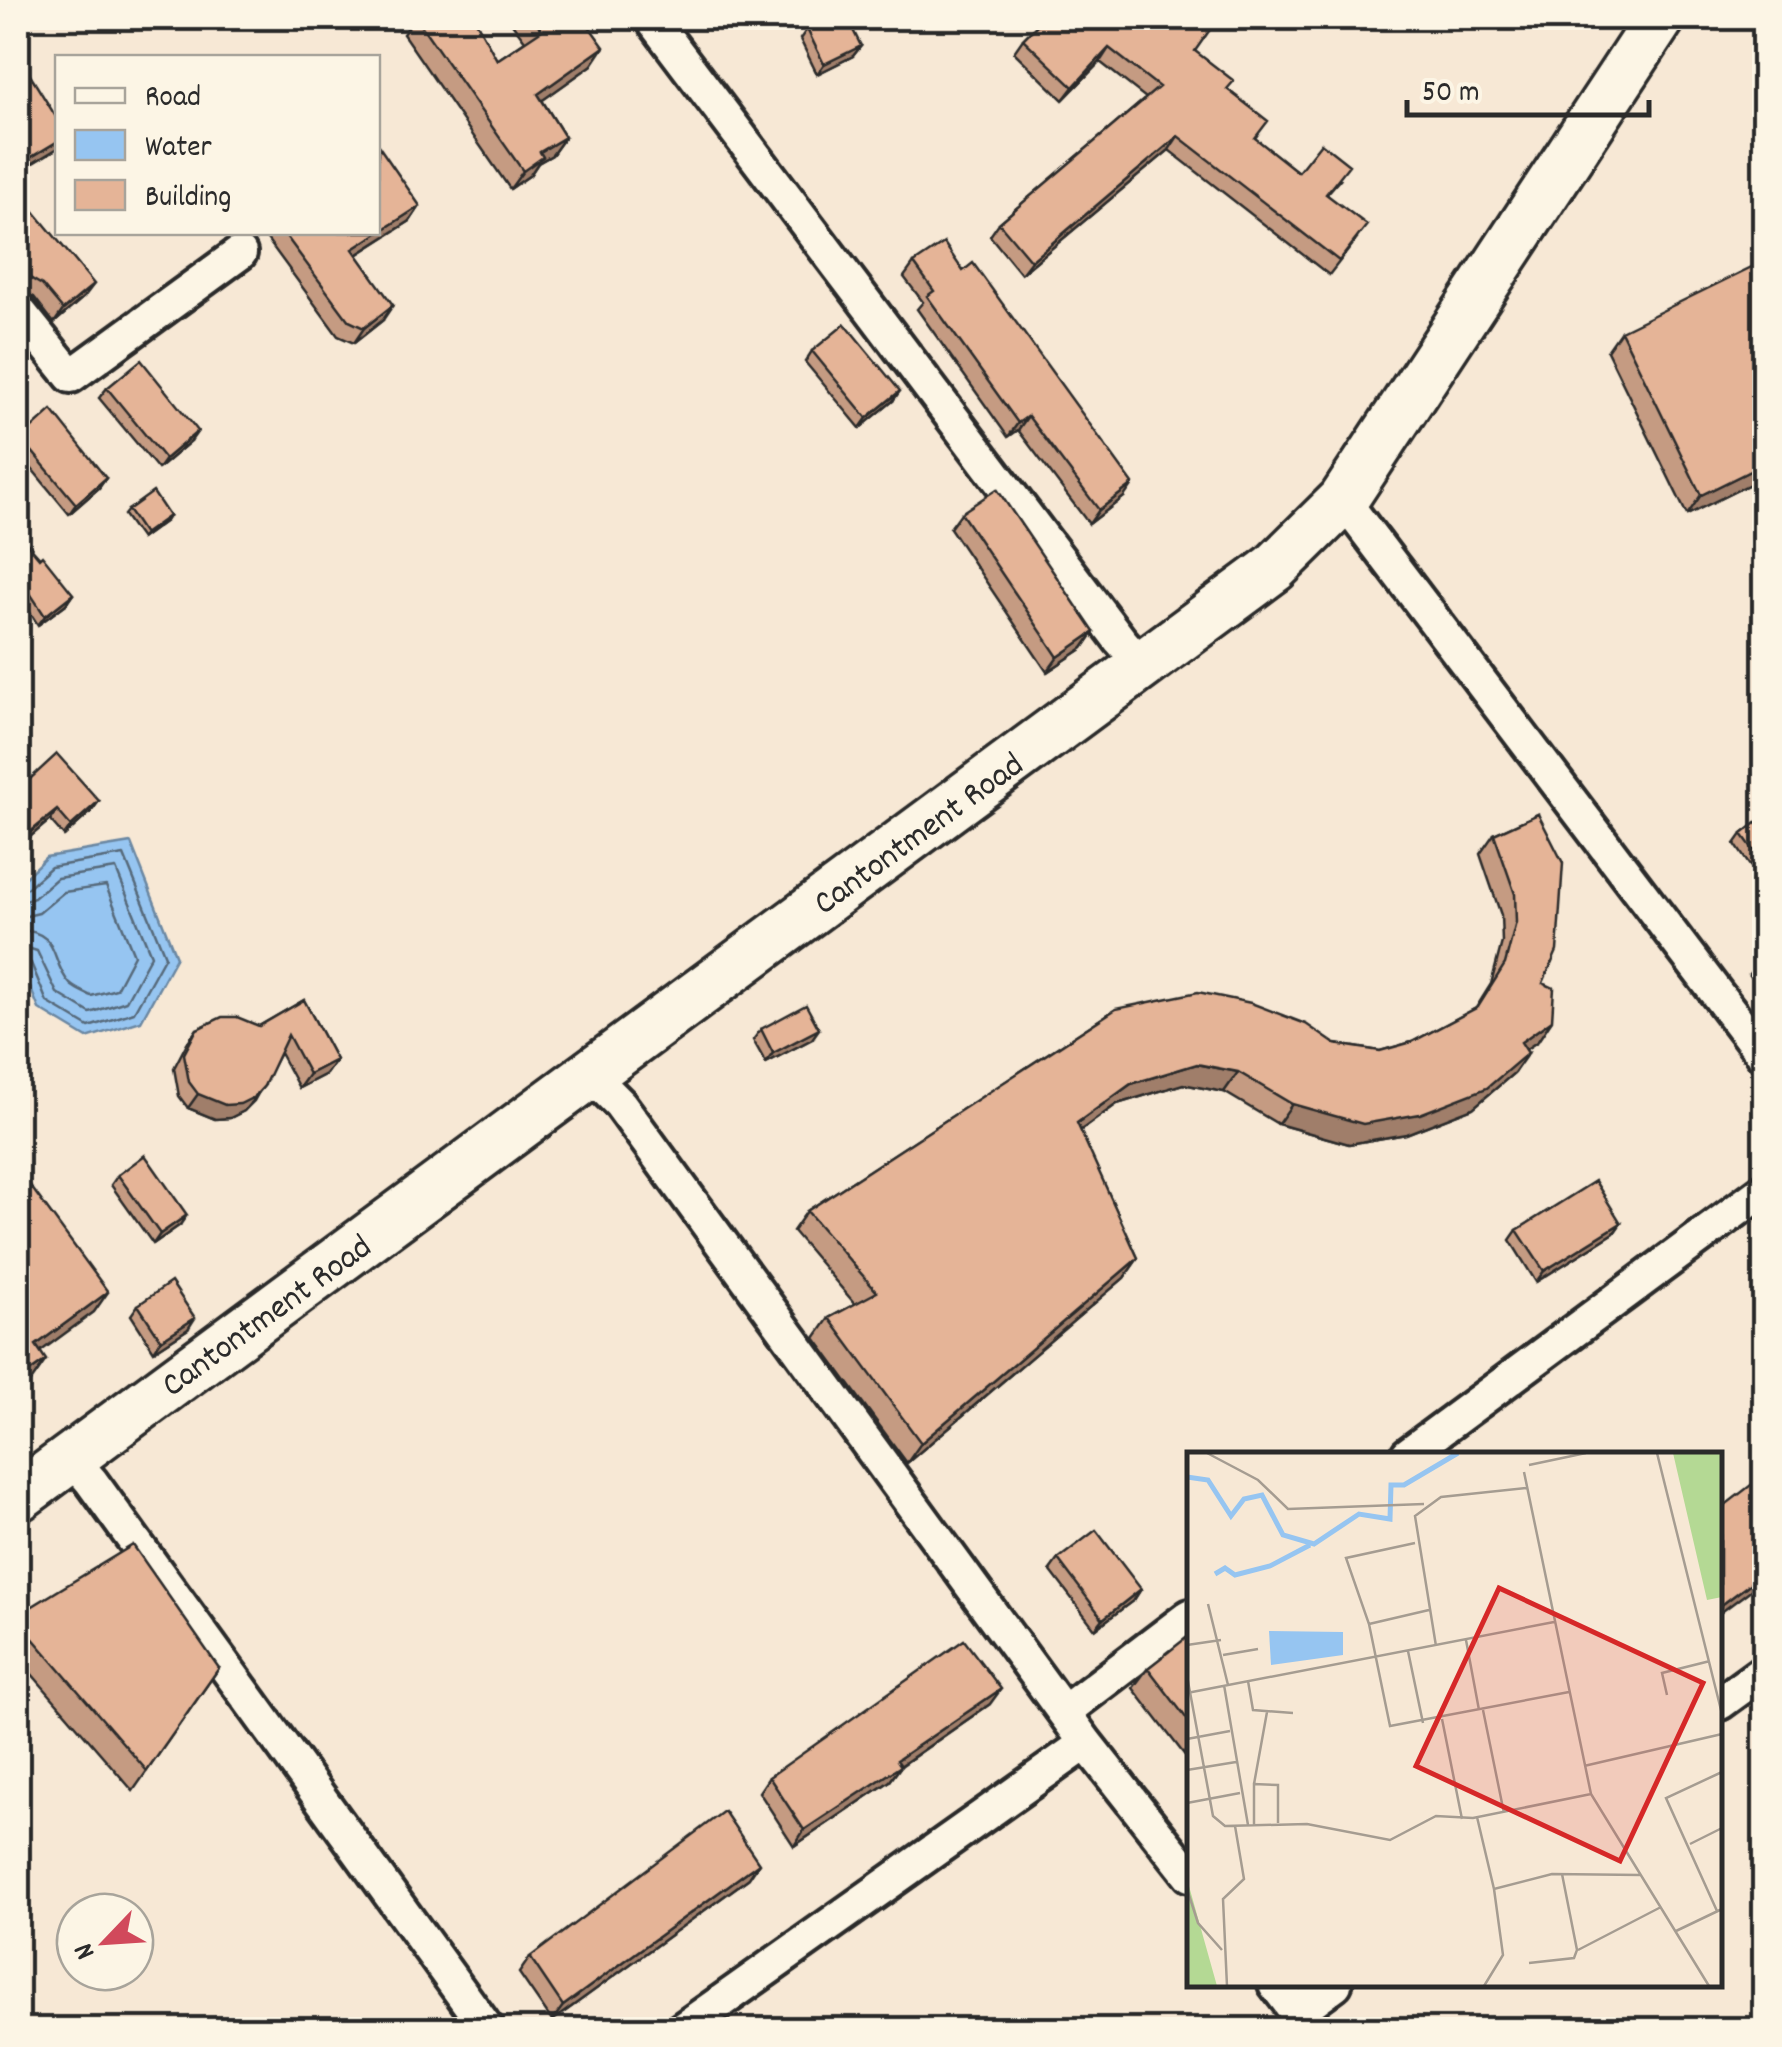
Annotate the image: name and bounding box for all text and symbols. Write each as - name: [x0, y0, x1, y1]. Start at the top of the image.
- legend: [55, 55, 380, 235]
- scale bar: [1407, 55, 1650, 117]
- text: 50 m: [1422, 73, 1480, 116]
- text: Road: [145, 78, 201, 121]
- text: Water: [145, 128, 212, 171]
- text: Building: [145, 178, 231, 221]
- street label: Cantontment Road: [804, 743, 1036, 930]
- street label: Cantontment Road: [152, 1225, 384, 1412]
- inset map: [1187, 1452, 1722, 1987]
- north arrow: [55, 1892, 155, 1992]
- text: N: [66, 1936, 108, 1965]

